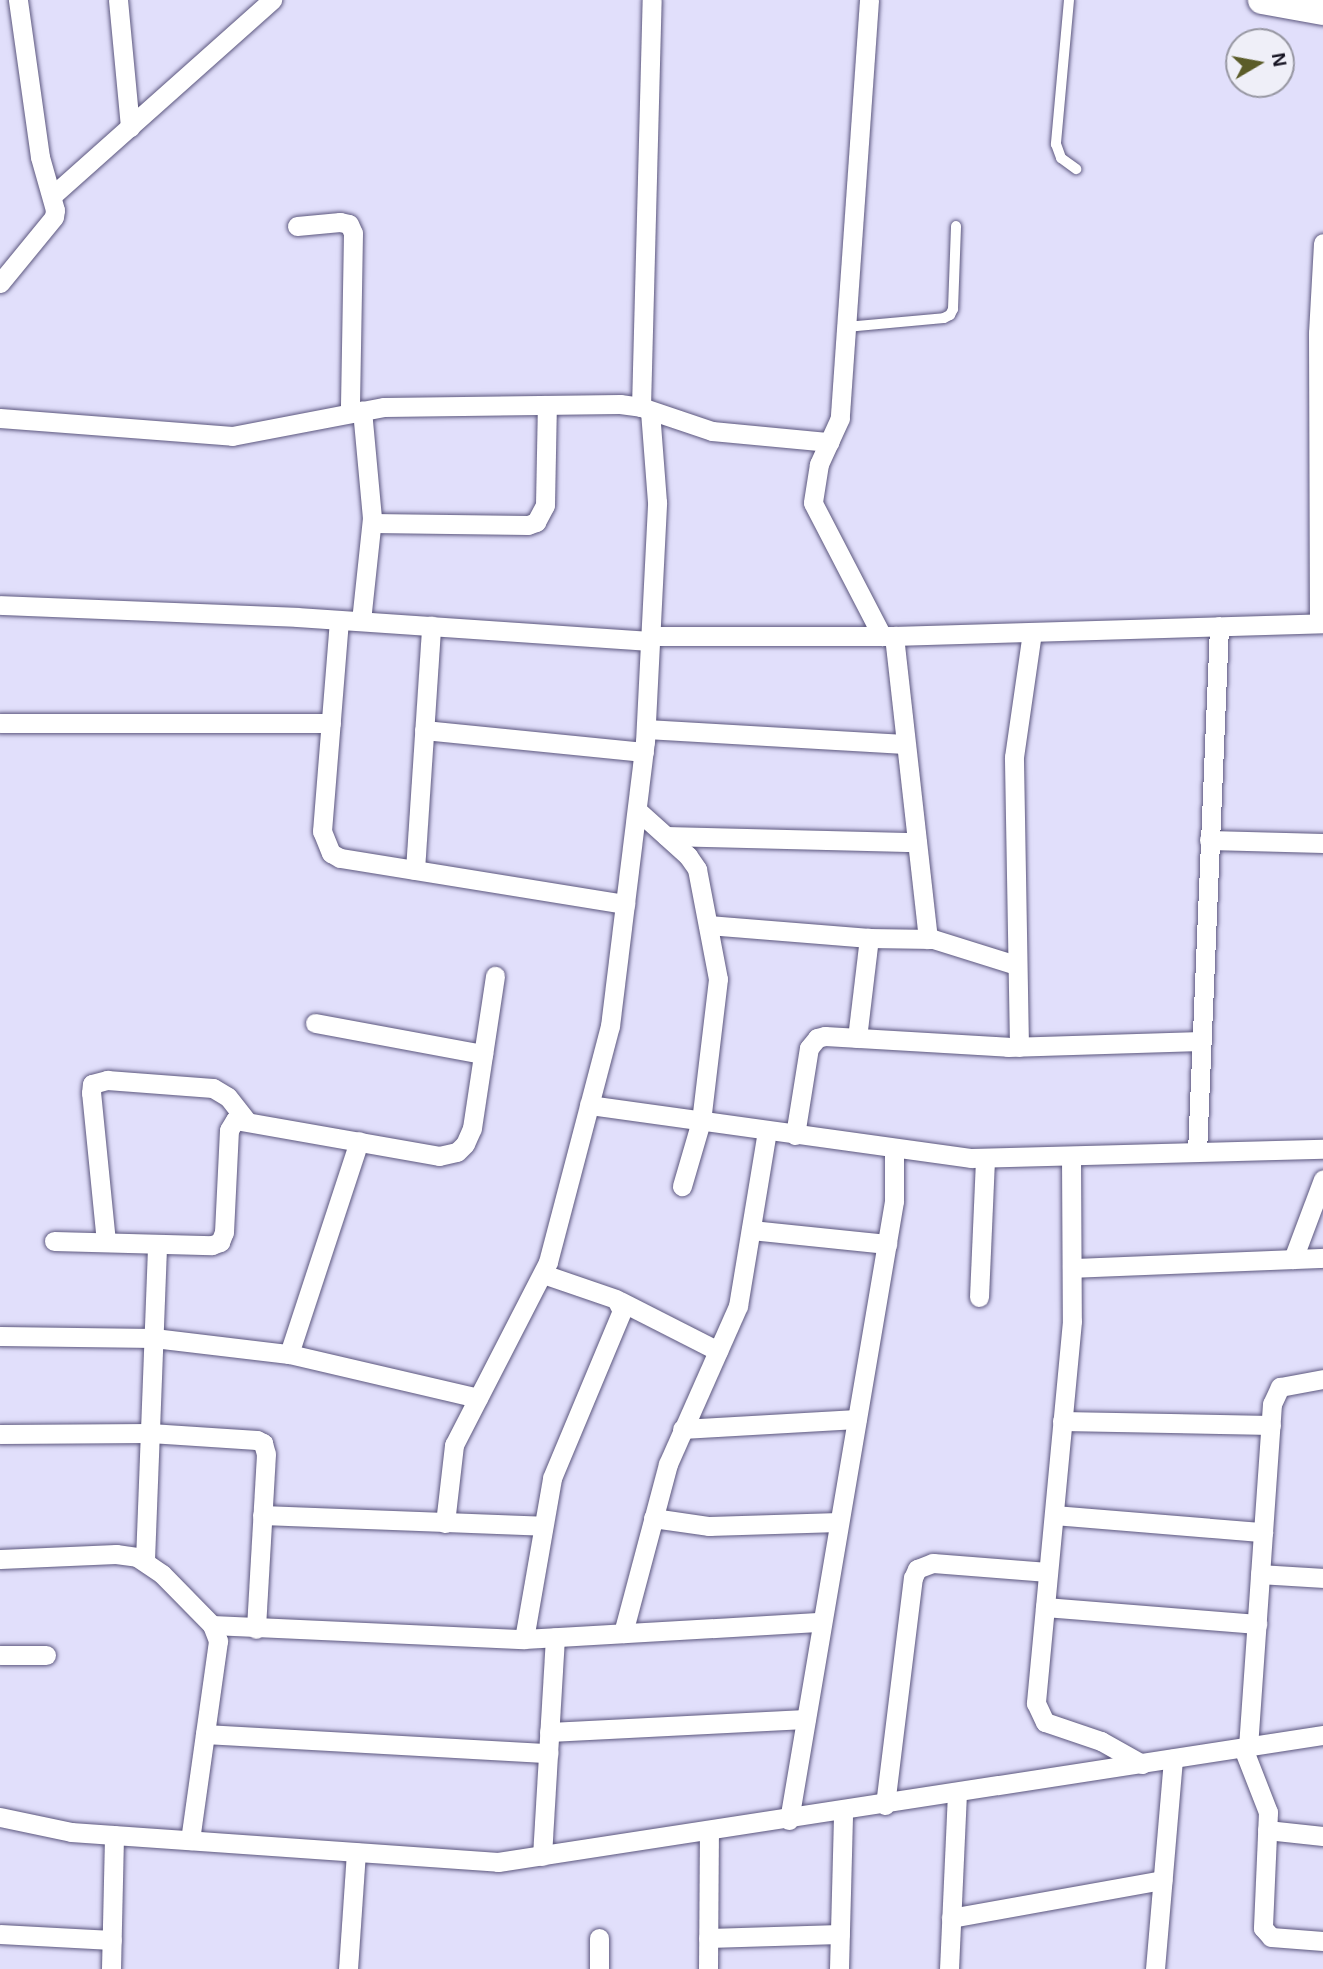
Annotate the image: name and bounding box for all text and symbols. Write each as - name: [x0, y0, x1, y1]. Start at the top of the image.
- north arrow: [1225, 28, 1295, 98]
- text: N: [1268, 51, 1291, 68]

